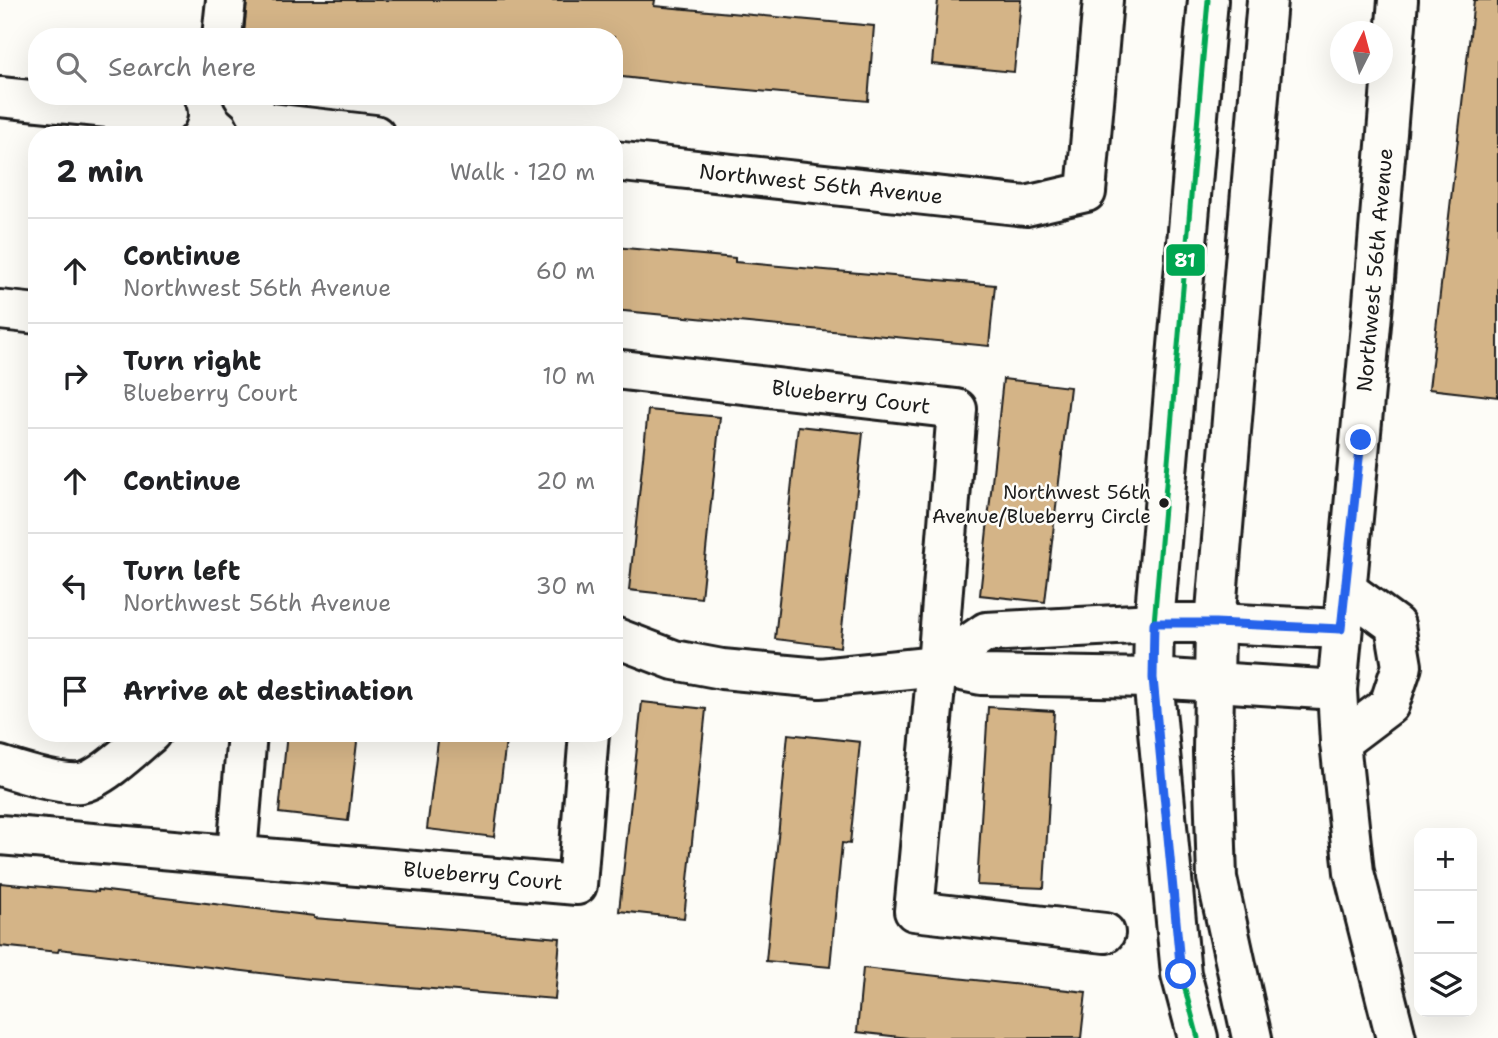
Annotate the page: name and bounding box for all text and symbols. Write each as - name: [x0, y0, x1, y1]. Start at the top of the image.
- north arrow: [1330, 21, 1393, 84]
- search box: [28, 28, 623, 105]
- icon: search: [52, 48, 90, 86]
- text: Search here: [108, 49, 257, 84]
- street label: Northwest 56th Avenue: [1350, 147, 1400, 393]
- text: 2 min: [56, 151, 143, 192]
- text: Walk · 120 m: [450, 157, 595, 187]
- street label: Northwest 56th Avenue: [698, 157, 944, 211]
- text: Continue: [123, 238, 241, 273]
- line badge: 81: [1165, 243, 1206, 277]
- text: 81: [1174, 248, 1196, 273]
- icon: ahead: [56, 252, 94, 290]
- text: 60 m: [536, 256, 595, 286]
- text: Northwest 56th Avenue: [123, 273, 391, 303]
- text: Turn right: [123, 343, 261, 378]
- icon: right: [56, 357, 94, 395]
- text: 10 m: [542, 361, 595, 391]
- street label: Blueberry Court: [770, 373, 932, 421]
- text: Blueberry Court: [123, 378, 298, 408]
- route end: [1345, 424, 1376, 455]
- icon: ahead: [56, 462, 94, 500]
- text: Continue: [123, 463, 241, 498]
- text: 20 m: [536, 466, 595, 496]
- place label: Northwest 56th Avenue/Blueberry Circle: [932, 480, 1151, 529]
- marker: Northwest 56th Avenue/Blueberry Circle: [1157, 496, 1171, 510]
- text: Turn left: [123, 553, 240, 588]
- icon: left: [56, 567, 94, 605]
- text: 30 m: [536, 571, 595, 601]
- text: Northwest 56th Avenue: [123, 588, 391, 618]
- icon: arrive: [56, 672, 94, 710]
- text: Arrive at destination: [123, 673, 413, 708]
- map controls: [1414, 828, 1477, 1017]
- button: +: [1414, 828, 1477, 891]
- street label: Blueberry Court: [402, 855, 564, 897]
- button: −: [1414, 891, 1477, 954]
- button: layers: [1414, 954, 1477, 1017]
- route start: [1165, 958, 1196, 989]

